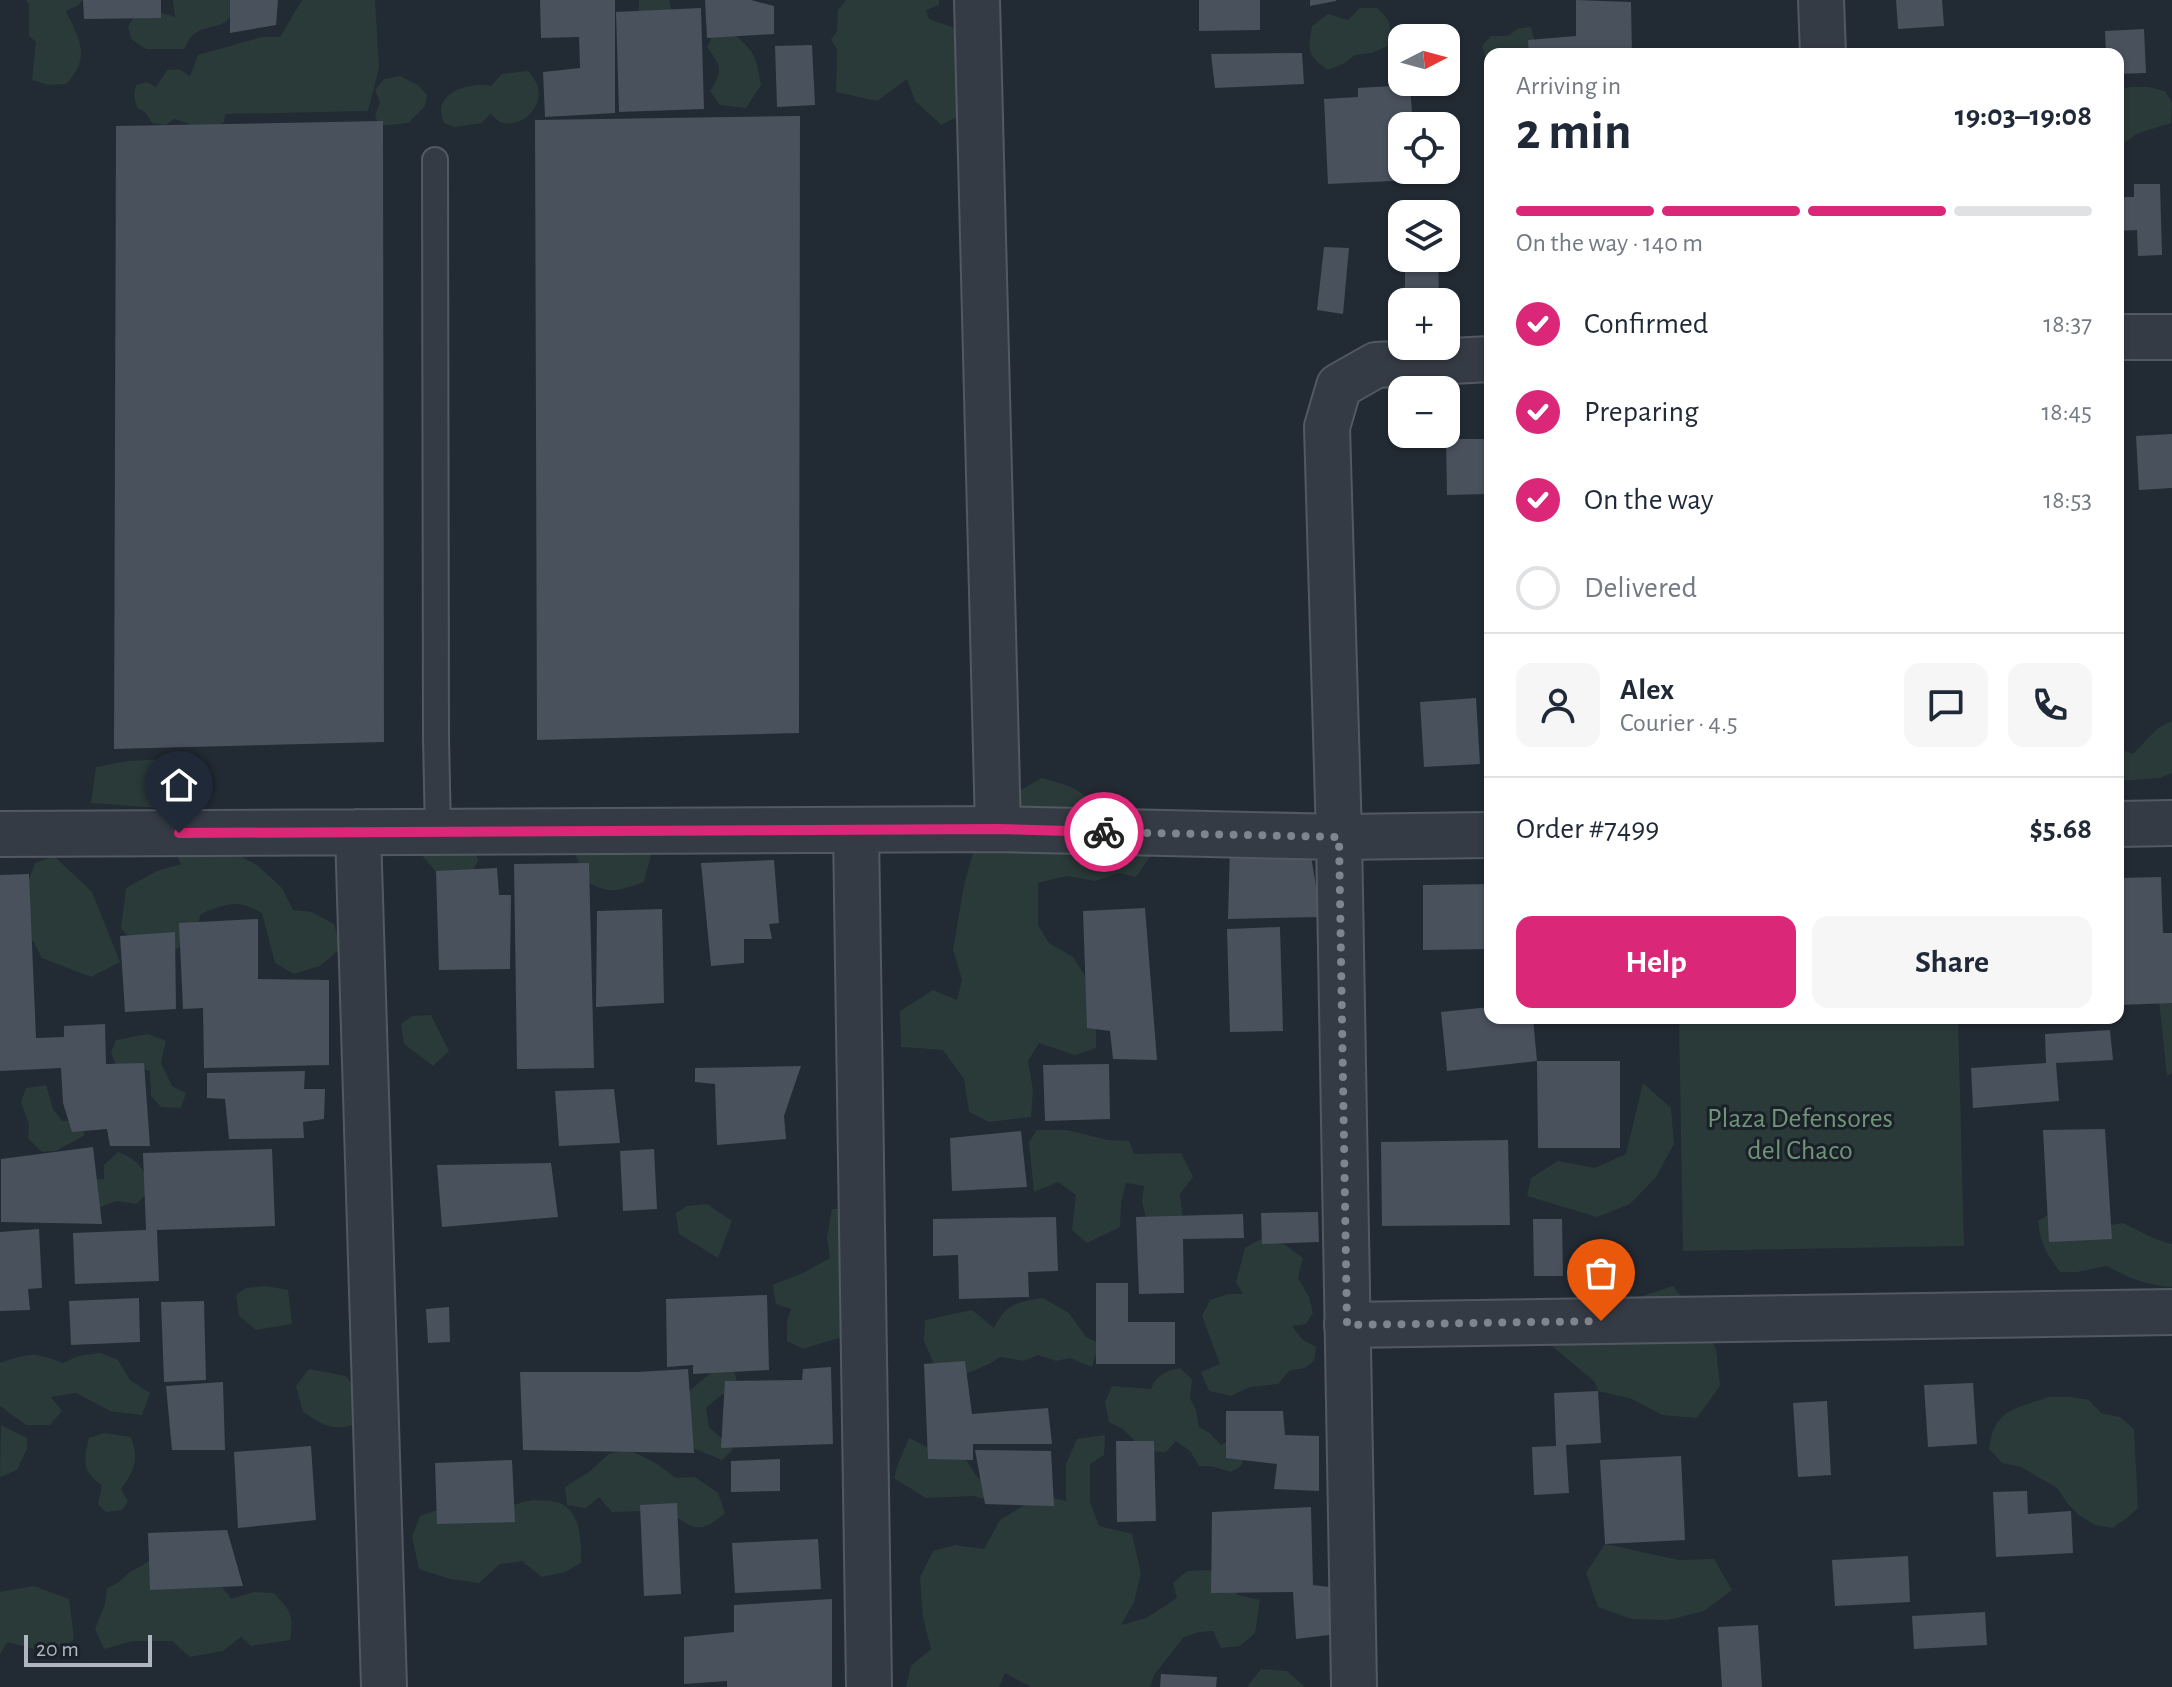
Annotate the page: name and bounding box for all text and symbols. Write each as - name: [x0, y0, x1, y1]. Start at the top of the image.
- north arrow: [1388, 24, 1460, 96]
- map controls: [1388, 24, 1460, 448]
- text: Arriving in: [1516, 73, 1621, 99]
- text: 19:03–19:08: [1955, 101, 2092, 131]
- text: 2 min: [1516, 106, 1631, 158]
- button: locate: [1388, 112, 1460, 184]
- button: layers: [1388, 200, 1460, 272]
- text: On the way · 140 m: [1516, 230, 1703, 256]
- button: +: [1388, 288, 1460, 360]
- icon: check: [1516, 302, 1560, 346]
- text: Confirmed: [1584, 309, 1708, 339]
- text: 18:37: [2043, 311, 2092, 337]
- button: −: [1388, 376, 1460, 448]
- icon: check: [1516, 390, 1560, 434]
- text: Preparing: [1584, 397, 1699, 427]
- text: 18:45: [2041, 399, 2092, 425]
- icon: check: [1516, 478, 1560, 522]
- text: On the way: [1584, 485, 1713, 515]
- text: 18:53: [2043, 487, 2092, 513]
- text: Delivered: [1584, 573, 1697, 603]
- button: person: [1516, 663, 1600, 747]
- button: chat: [1904, 663, 1988, 747]
- button: phone: [2008, 663, 2092, 747]
- text: Alex: [1620, 675, 1674, 705]
- text: Courier · 4.5: [1620, 710, 1738, 736]
- pin: [145, 751, 213, 833]
- icon: home: [157, 763, 201, 807]
- courier: [1064, 792, 1144, 872]
- icon: bike: [1082, 810, 1126, 854]
- text: Order #7499: [1516, 814, 1659, 844]
- text: $5.68: [2029, 814, 2092, 844]
- button: Help: [1516, 916, 1796, 1008]
- button: Share: [1812, 916, 2092, 1008]
- park label: Plaza Defensores del Chaco: [1707, 1105, 1893, 1165]
- pin: [1567, 1239, 1635, 1321]
- icon: bag: [1579, 1251, 1623, 1295]
- scale bar: [24, 1631, 152, 1667]
- text: 20 m: [36, 1638, 79, 1660]

